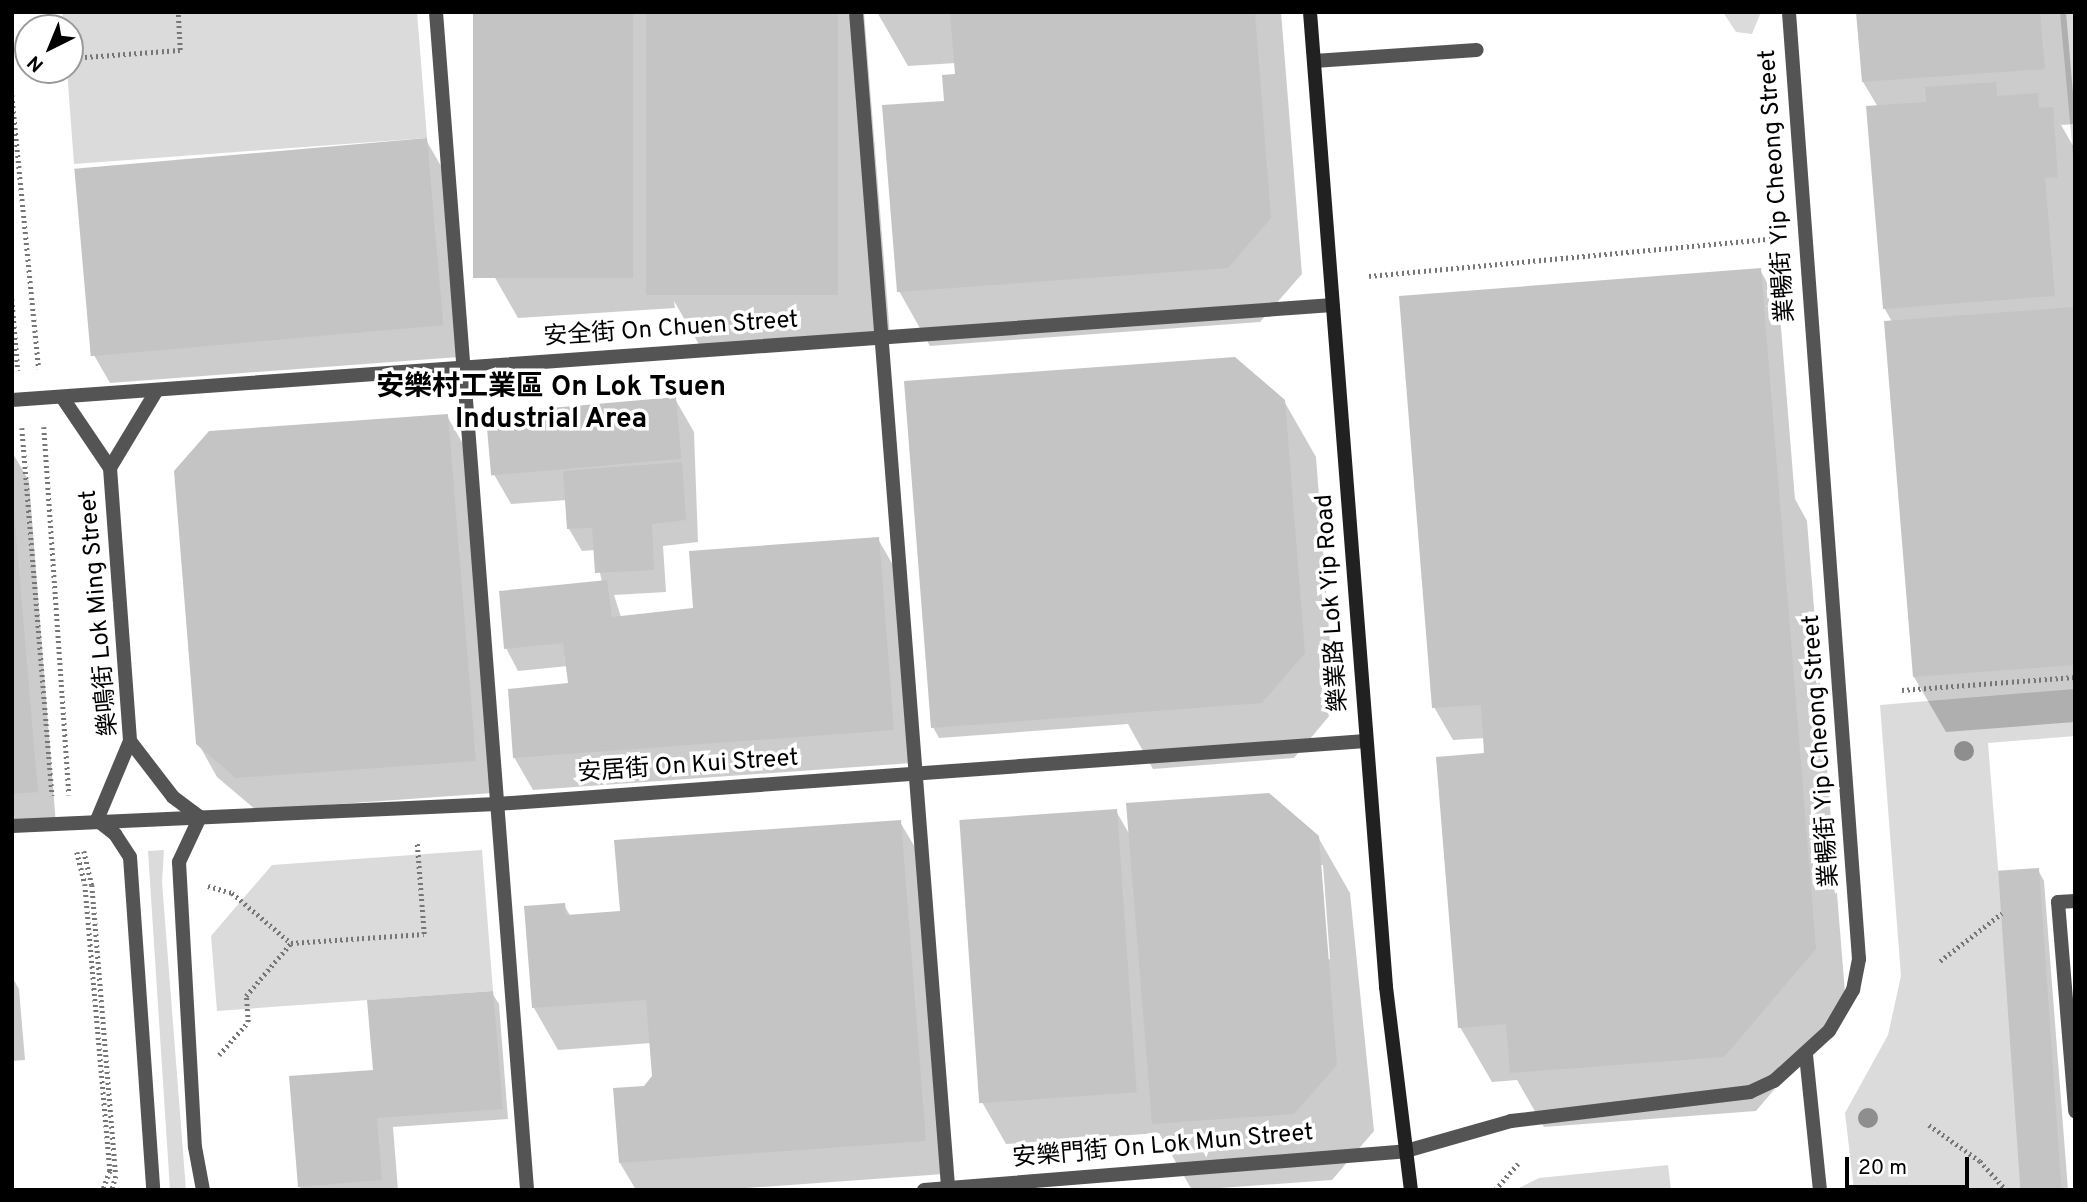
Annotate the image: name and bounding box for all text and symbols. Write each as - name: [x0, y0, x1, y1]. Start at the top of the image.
- north arrow: [14, 14, 84, 84]
- text: N: [23, 49, 49, 76]
- street label: 業暢街 Yip Cheong Street: [1754, 49, 1802, 323]
- street label: 安全街 On Chuen Street: [543, 307, 799, 353]
- district label: 安樂村工業區 On Lok Tsuen Industrial Area: [376, 371, 726, 437]
- street label: 樂鳴街 Lok Ming Street: [75, 489, 125, 737]
- street label: 樂業路 Lok Yip Road: [1311, 493, 1355, 713]
- street label: 業暢街 Yip Cheong Street: [1798, 614, 1846, 888]
- street label: 安居街 On Kui Street: [577, 745, 799, 789]
- street label: 安樂門街 On Lok Mun Street: [1011, 1120, 1315, 1174]
- scale bar: [1849, 1142, 1973, 1186]
- text: 20 m: [1858, 1155, 1907, 1182]

